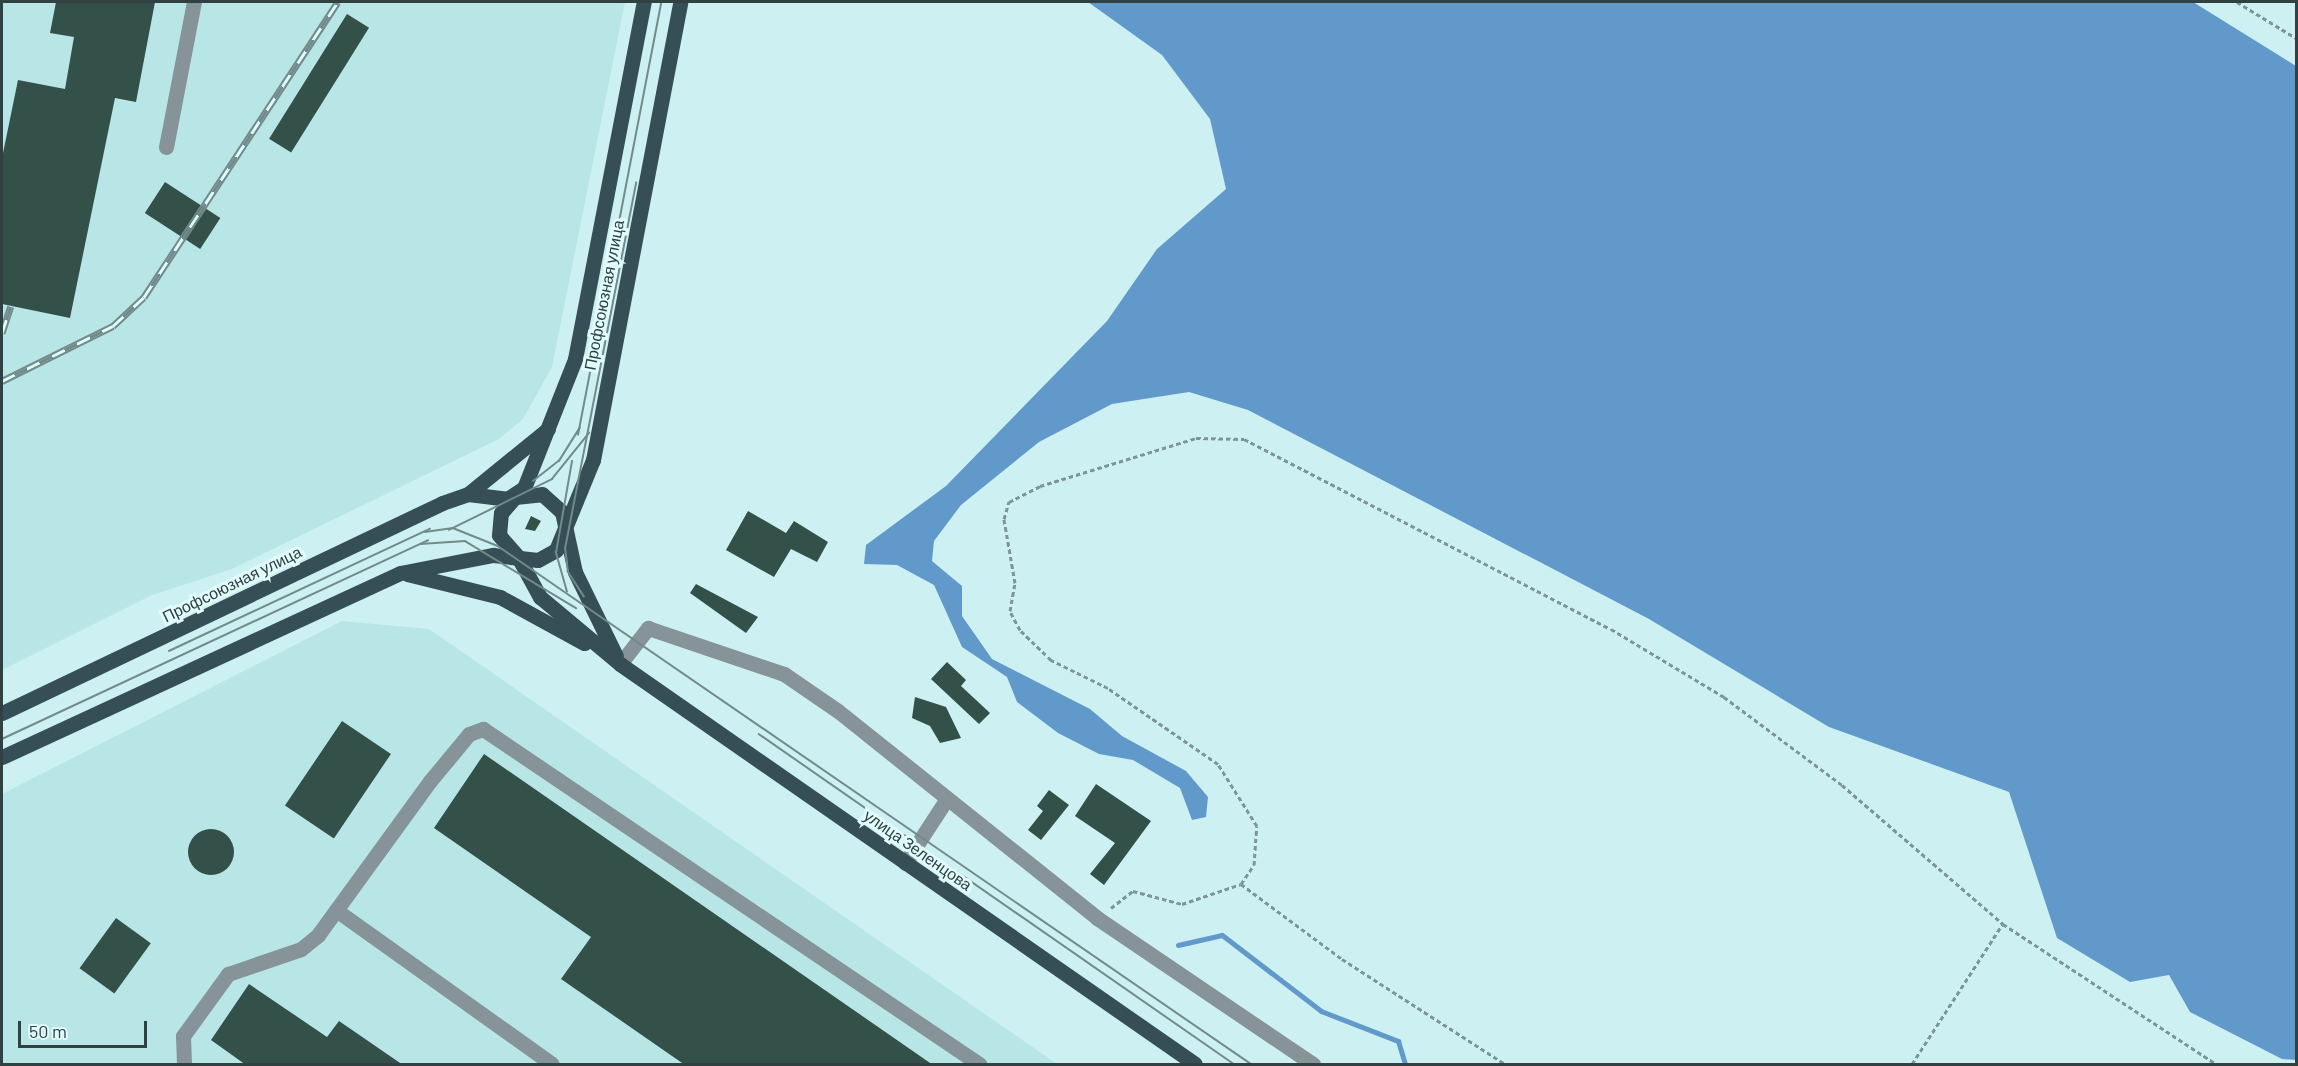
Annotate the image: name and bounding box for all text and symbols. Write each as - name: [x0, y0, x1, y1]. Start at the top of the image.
- street label: Профсоюзная улица: [580, 218, 628, 372]
- street label: Профсоюзная улица: [159, 542, 305, 626]
- street label: улица Зеленцова: [860, 806, 976, 894]
- scale bar: [21, 1009, 150, 1047]
- text: 50 m: [29, 1020, 67, 1042]

